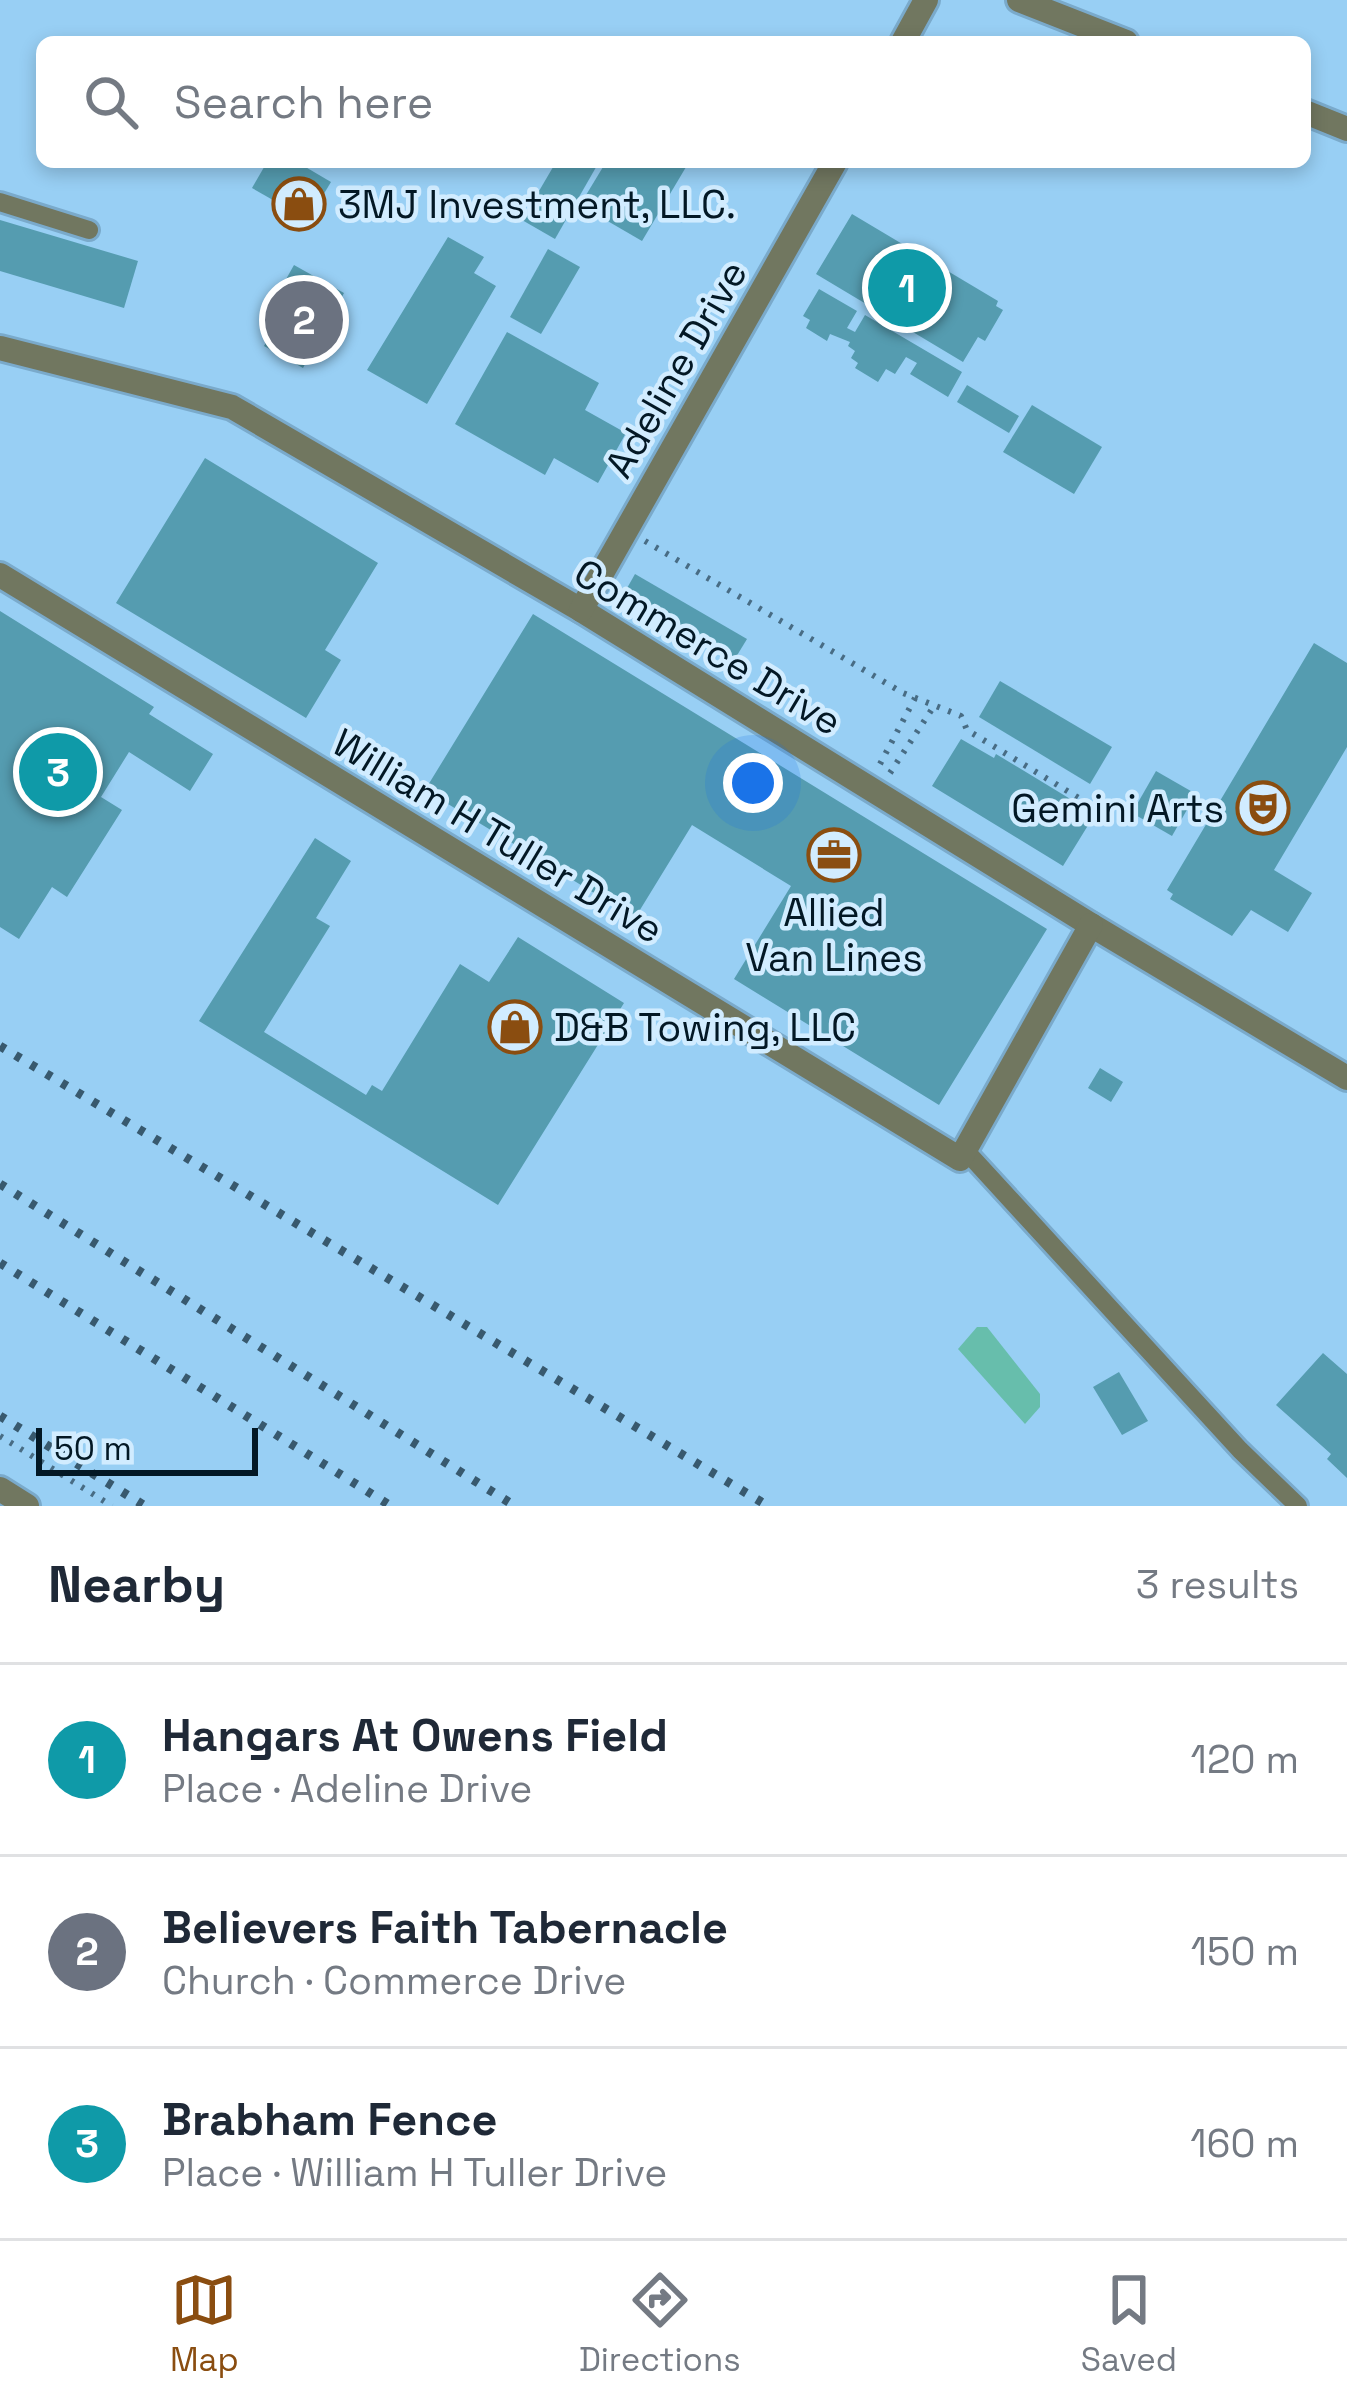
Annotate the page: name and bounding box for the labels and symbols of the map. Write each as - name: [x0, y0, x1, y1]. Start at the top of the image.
- shop icon: 3MJ Investment, LLC.: [271, 176, 327, 232]
- place label: 3MJ Investment, LLC.: [338, 180, 736, 229]
- pin: 1: [868, 243, 946, 333]
- street label: Adeline Drive: [594, 252, 758, 486]
- pin: 2: [265, 275, 343, 365]
- street label: Commerce Drive: [565, 548, 851, 746]
- street label: William H Tuller Drive: [324, 718, 672, 954]
- pin: 3: [19, 727, 97, 817]
- your location: [723, 753, 783, 813]
- theatre icon: Gemini Arts: [1235, 780, 1291, 836]
- place label: Gemini Arts: [1011, 784, 1224, 833]
- office icon: Allied Van Lines: [806, 827, 862, 883]
- place label: Allied Van Lines: [745, 888, 923, 982]
- shop icon: D&B Towing, LLC: [487, 999, 543, 1055]
- place label: D&B Towing, LLC: [554, 1003, 856, 1052]
- scale bar: [36, 1422, 258, 1475]

